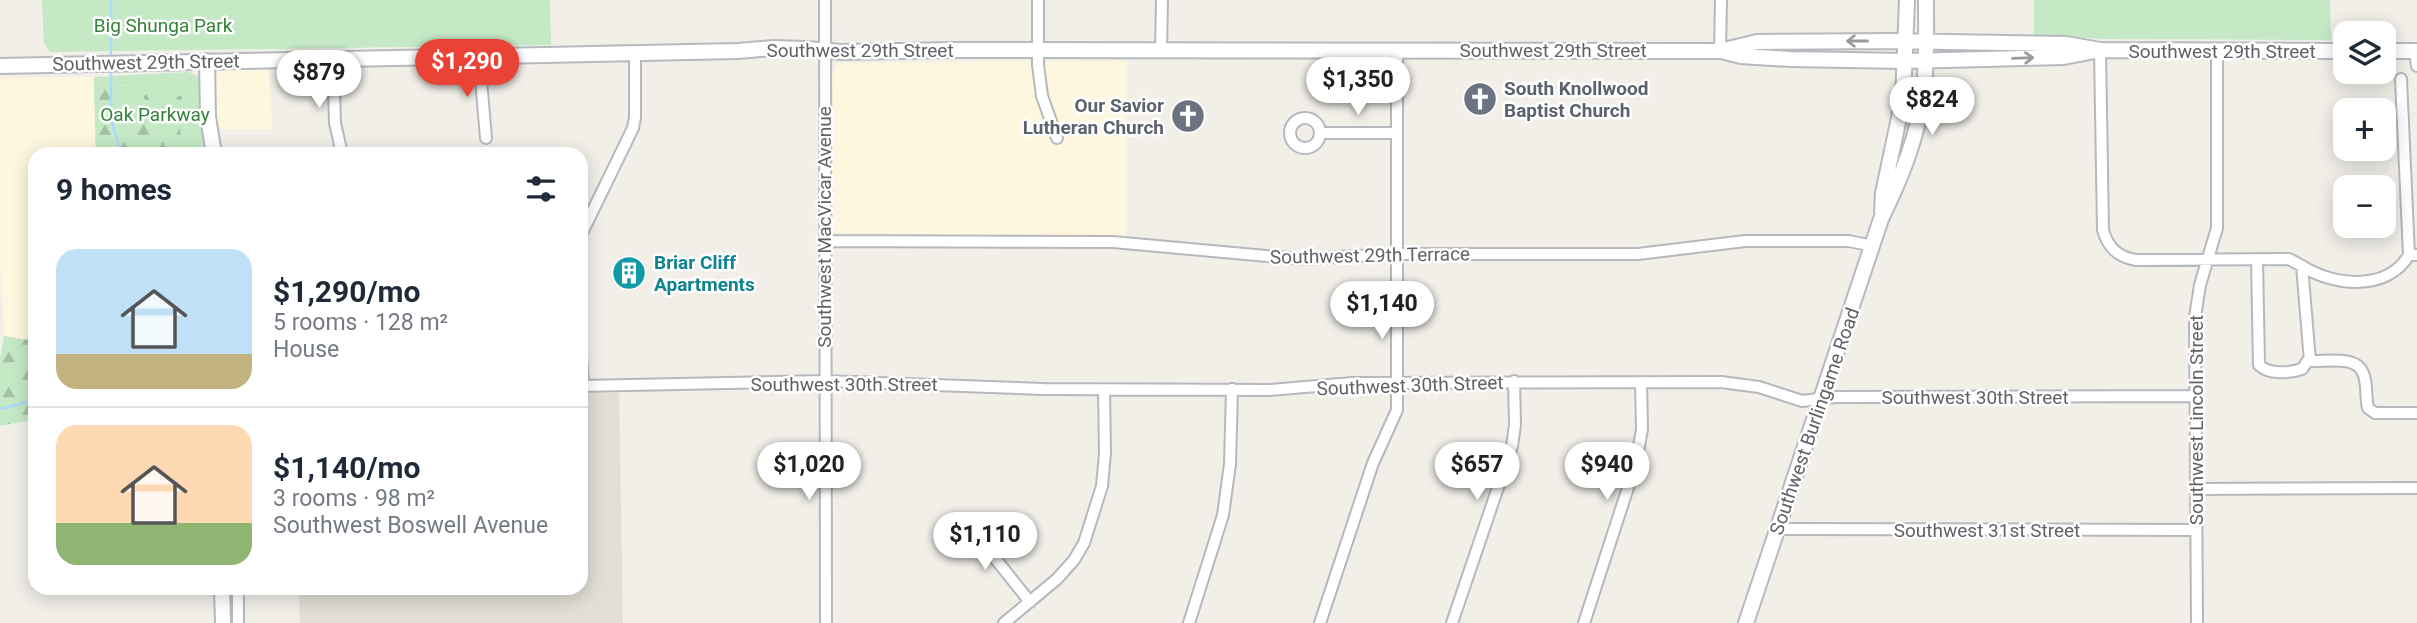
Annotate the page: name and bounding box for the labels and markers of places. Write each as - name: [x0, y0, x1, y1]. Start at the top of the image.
- pin: $1,290: [410, 40, 524, 99]
- pin: $879: [278, 50, 360, 110]
- pin: $1,350: [1301, 58, 1415, 117]
- place label: South Knollwood Baptist Church: [1504, 77, 1648, 122]
- pin: $824: [1891, 78, 1973, 137]
- church icon: South Knollwood Baptist Church: [1461, 80, 1499, 118]
- place label: Our Savior Lutheran Church: [1023, 94, 1164, 139]
- church icon: Our Savior Lutheran Church: [1169, 97, 1207, 135]
- place label: Briar Cliff Apartments: [654, 251, 755, 296]
- building icon: Briar Cliff Apartments: [610, 254, 648, 292]
- pin: $1,140: [1325, 282, 1439, 341]
- pin: $1,020: [752, 442, 866, 502]
- pin: $657: [1436, 442, 1518, 502]
- pin: $940: [1566, 442, 1648, 502]
- pin: $1,110: [928, 512, 1042, 572]

